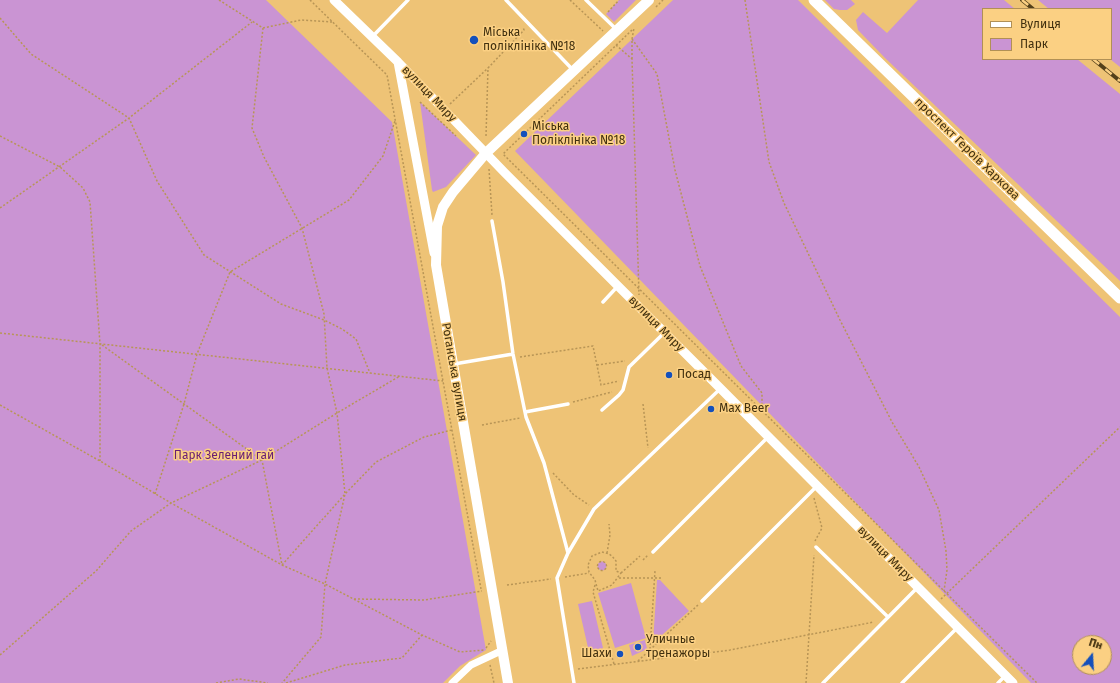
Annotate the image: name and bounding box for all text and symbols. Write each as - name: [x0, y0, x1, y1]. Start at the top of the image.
- legend: [982, 8, 1112, 60]
- text: Вулиця: [1020, 17, 1061, 31]
- place label: Міська поліклініка №18: [483, 26, 575, 54]
- marker: Міська поліклініка №18: [468, 34, 480, 46]
- text: Парк: [1020, 37, 1048, 51]
- street label: вулиця Миру: [399, 63, 459, 125]
- street label: проспект Героїв Харкова: [911, 95, 1023, 203]
- place label: Міська Поліклініка №18: [532, 120, 625, 148]
- marker: Міська Поліклініка №18: [519, 129, 529, 139]
- street label: вулиця Миру: [625, 293, 687, 355]
- street label: Роганська вулиця: [438, 322, 470, 422]
- place label: Посад: [677, 368, 711, 382]
- marker: Посад: [664, 370, 674, 380]
- place label: Max Beer: [719, 402, 769, 416]
- marker: Max Beer: [706, 404, 716, 414]
- park label: Парк Зелений гай: [174, 449, 274, 463]
- street label: вулиця Миру: [854, 523, 916, 585]
- place label: Уличные тренажоры: [646, 633, 710, 661]
- north arrow: [1072, 635, 1112, 675]
- text: Пн: [1087, 636, 1104, 652]
- marker: Уличные тренажоры: [633, 642, 643, 652]
- place label: Шахи: [581, 647, 612, 661]
- marker: Шахи: [615, 649, 625, 659]

